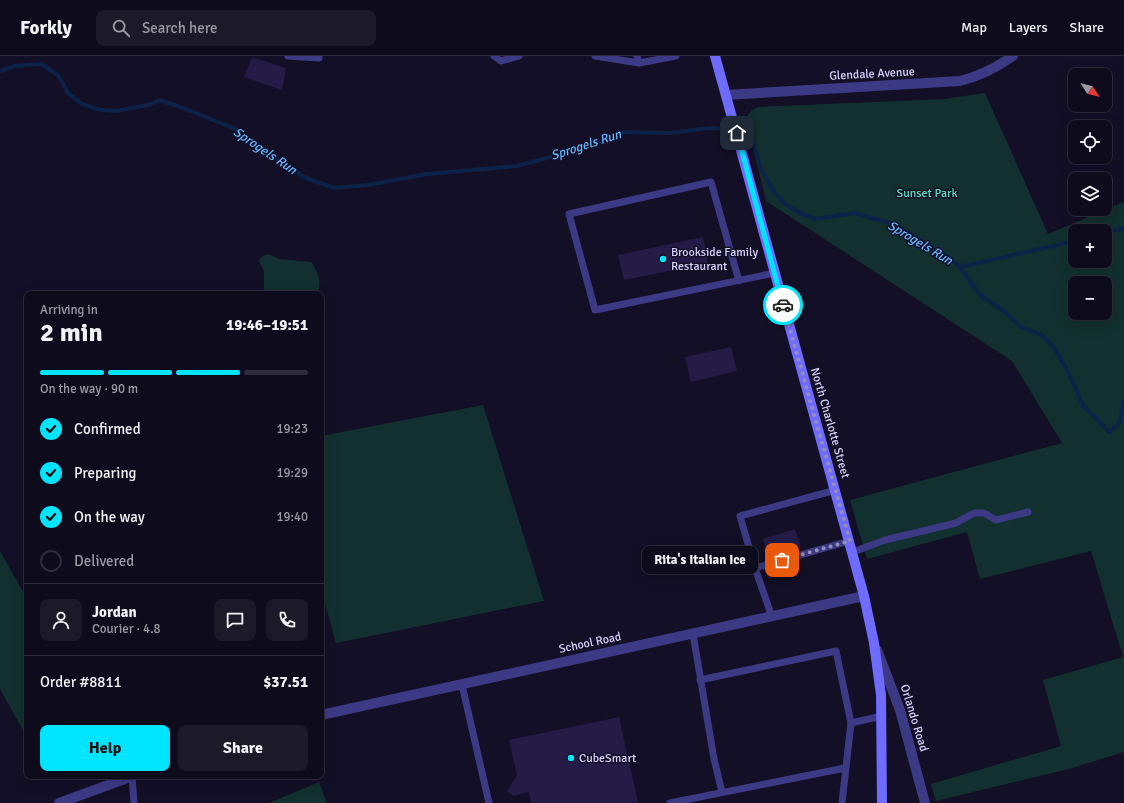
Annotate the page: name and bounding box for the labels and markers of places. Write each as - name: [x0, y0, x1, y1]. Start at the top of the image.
- pin: [720, 116, 754, 150]
- place label: Brookside Family Restaurant: [671, 245, 758, 274]
- marker: Brookside Family Restaurant: [658, 254, 668, 264]
- pin: [765, 543, 799, 577]
- callout: Rita's Italian Ice: [642, 546, 758, 574]
- place label: CubeSmart: [579, 751, 636, 766]
- marker: CubeSmart: [566, 753, 576, 763]

